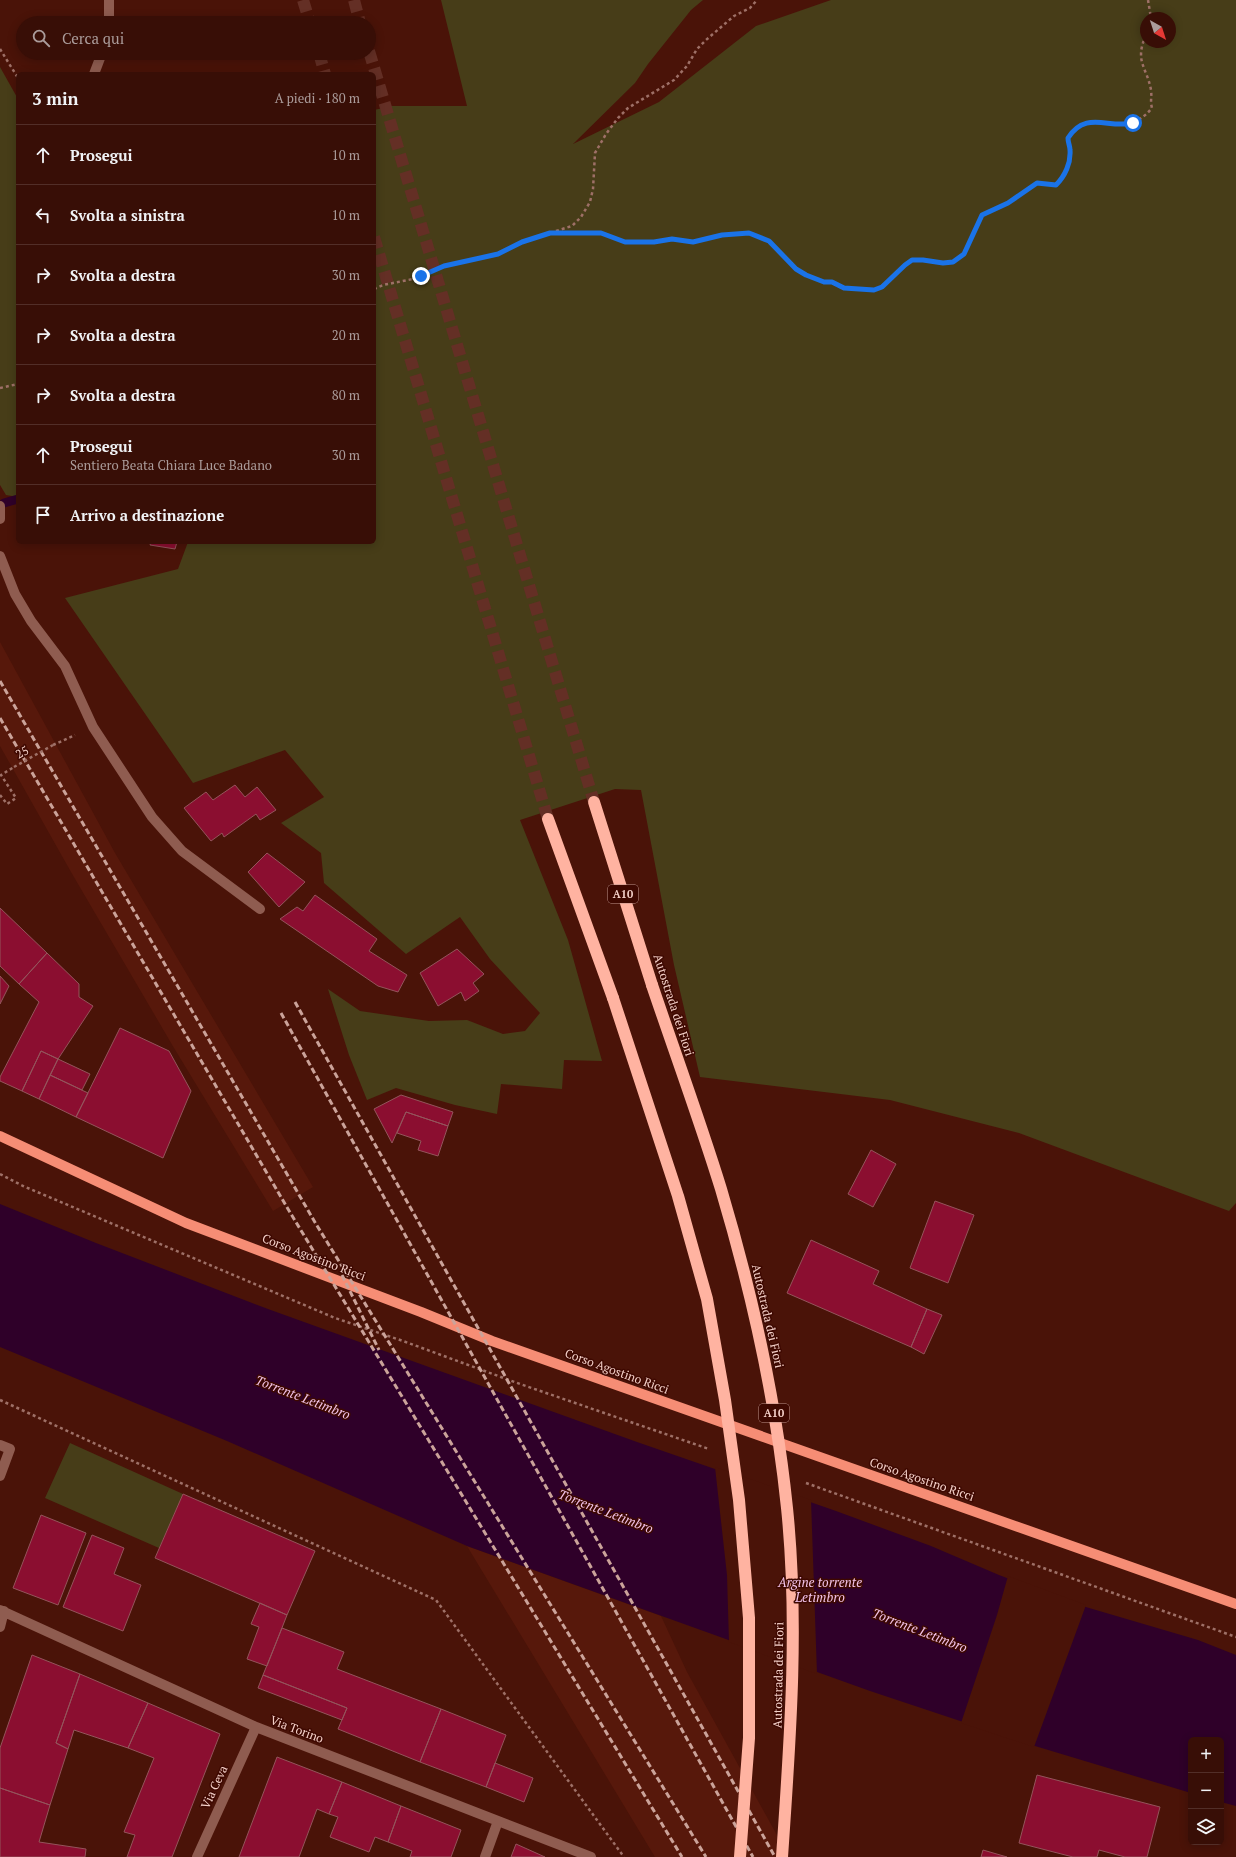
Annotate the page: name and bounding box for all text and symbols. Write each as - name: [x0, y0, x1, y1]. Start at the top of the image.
- north arrow: [1140, 12, 1176, 48]
- search box: [16, 16, 376, 60]
- icon: search: [30, 27, 52, 49]
- text: Cerca qui: [62, 28, 124, 48]
- text: 3 min: [32, 87, 79, 110]
- text: A piedi · 180 m: [275, 89, 360, 107]
- route start: [1124, 114, 1142, 132]
- icon: ahead: [32, 144, 54, 166]
- text: Prosegui: [70, 145, 133, 165]
- text: 10 m: [332, 146, 360, 164]
- icon: left: [32, 204, 54, 226]
- text: Svolta a sinistra: [70, 205, 185, 225]
- text: 10 m: [332, 206, 360, 224]
- icon: right: [32, 264, 54, 286]
- text: Svolta a destra: [70, 265, 176, 285]
- text: 30 m: [332, 266, 360, 284]
- route end: [412, 267, 430, 285]
- icon: right: [32, 324, 54, 346]
- text: Svolta a destra: [70, 325, 176, 345]
- text: 20 m: [332, 326, 360, 344]
- icon: right: [32, 384, 54, 406]
- text: Svolta a destra: [70, 385, 176, 405]
- text: 80 m: [332, 386, 360, 404]
- text: Prosegui: [70, 436, 133, 456]
- icon: ahead: [32, 444, 54, 466]
- text: 30 m: [332, 446, 360, 464]
- text: Sentiero Beata Chiara Luce Badano: [70, 456, 272, 474]
- icon: arrive: [32, 504, 54, 526]
- text: Arrivo a destinazione: [70, 505, 224, 525]
- street label: 25: [13, 742, 31, 762]
- road number: A10: [608, 885, 638, 903]
- street label: Autostrada dei Fiori: [650, 952, 698, 1058]
- street label: Corso Agostino Ricci: [260, 1230, 368, 1284]
- street label: Autostrada dei Fiori: [749, 1262, 787, 1370]
- street label: Corso Agostino Ricci: [563, 1345, 671, 1397]
- water label: Torrente Letimbro: [253, 1371, 353, 1424]
- road number: A10: [759, 1404, 789, 1422]
- street label: Corso Agostino Ricci: [868, 1454, 977, 1504]
- water label: Torrente Letimbro: [556, 1485, 656, 1538]
- water label: Argine torrente Letimbro: [777, 1573, 862, 1606]
- water label: Torrente Letimbro: [870, 1604, 970, 1657]
- street label: Autostrada dei Fiori: [770, 1621, 786, 1728]
- street label: Via Torino: [268, 1712, 326, 1746]
- map controls: [1188, 1737, 1224, 1845]
- button: +: [1188, 1737, 1224, 1773]
- street label: Via Ceva: [197, 1763, 231, 1811]
- button: −: [1188, 1773, 1224, 1809]
- button: layers: [1188, 1809, 1224, 1845]

